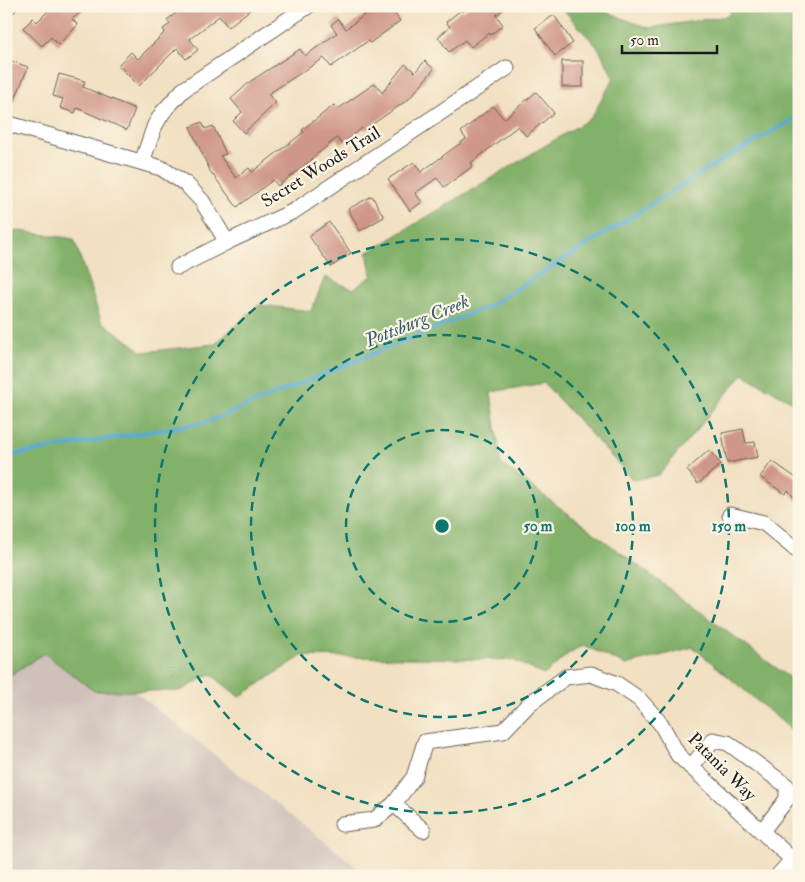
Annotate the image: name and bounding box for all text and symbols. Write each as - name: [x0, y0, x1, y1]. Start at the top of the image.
- scale bar: [622, 22, 718, 54]
- text: 50 m: [630, 31, 659, 50]
- street label: Secret Woods Trail: [257, 121, 385, 213]
- water label: Pottsburg Creek: [360, 289, 473, 353]
- centre of rings: [433, 517, 451, 535]
- text: 50 m: [524, 517, 553, 536]
- text: 100 m: [615, 517, 651, 536]
- text: 150 m: [712, 517, 746, 536]
- street label: Patania Way: [683, 728, 762, 807]

